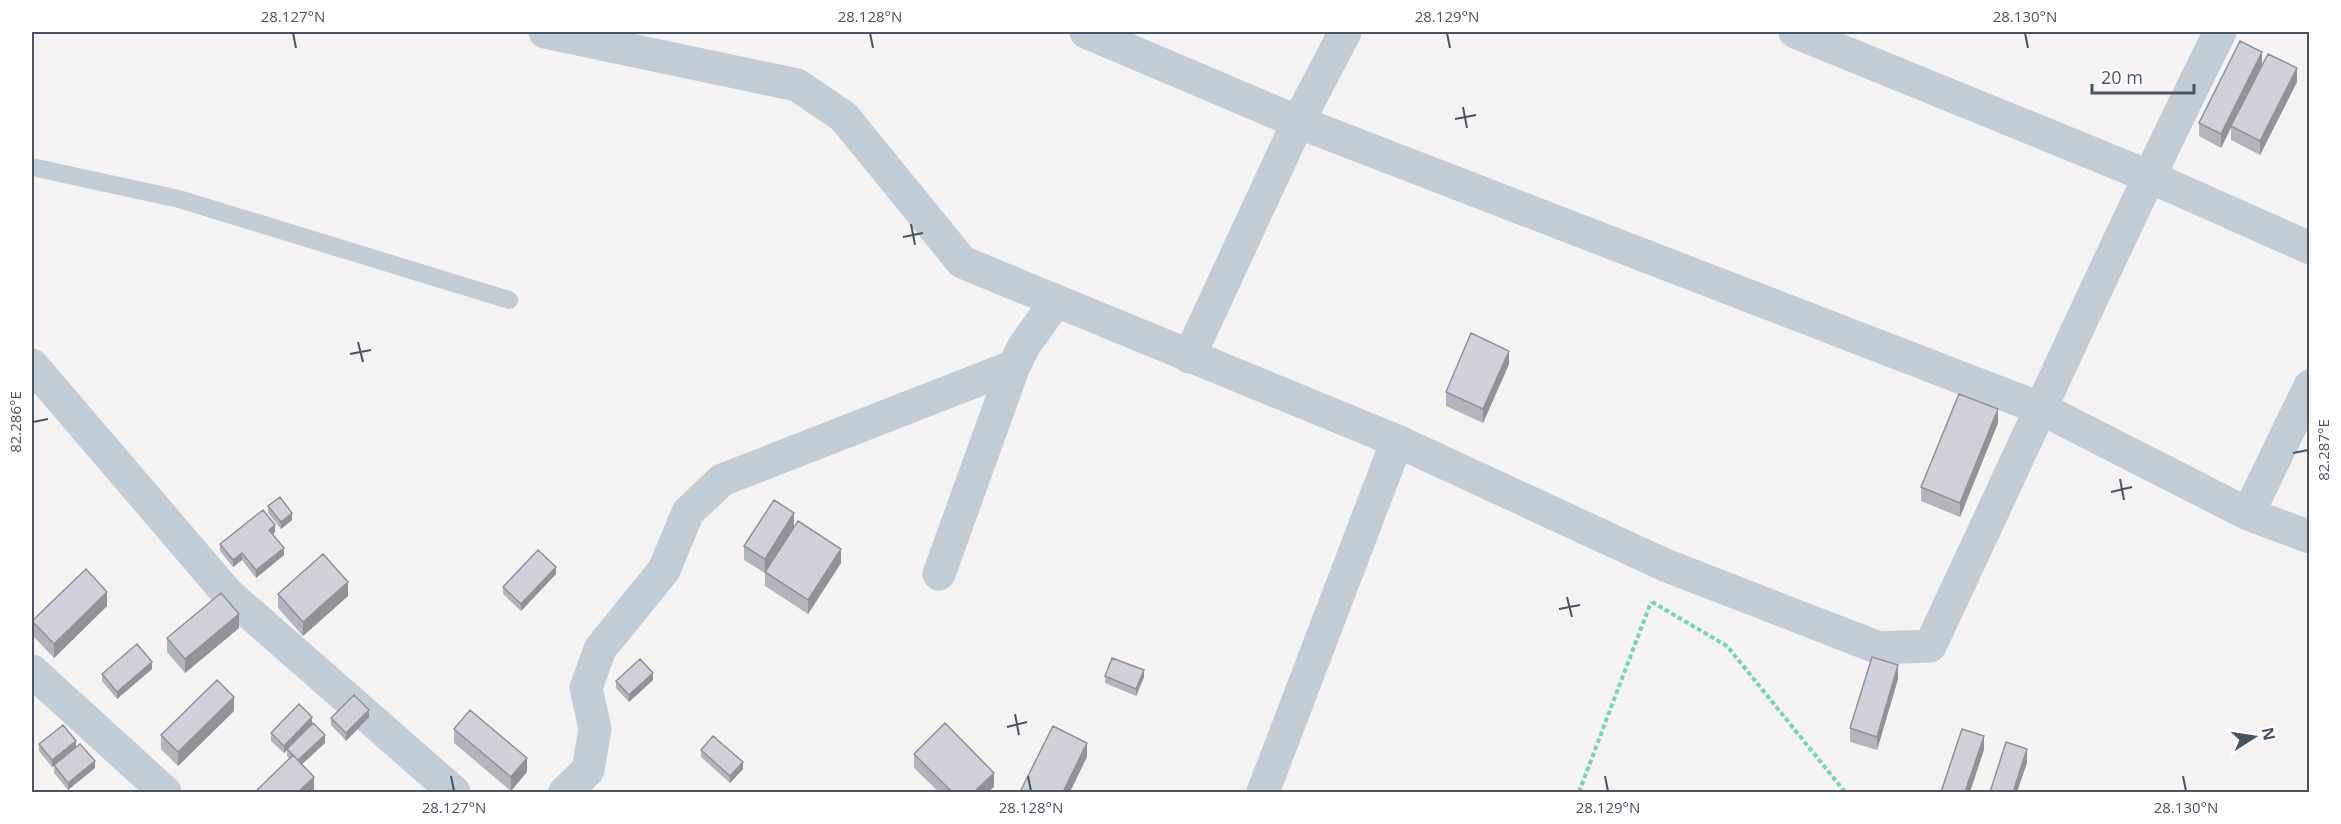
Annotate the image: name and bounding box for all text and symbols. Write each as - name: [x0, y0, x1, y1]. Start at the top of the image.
- text: 28.127°N: [261, 6, 325, 26]
- text: 28.128°N: [838, 6, 902, 26]
- text: 28.129°N: [1415, 6, 1479, 26]
- text: 28.130°N: [1993, 6, 2057, 26]
- scale bar: [2092, 57, 2194, 95]
- text: 20 m: [2101, 65, 2143, 89]
- text: 82.286°E: [5, 391, 25, 453]
- text: 82.287°E: [2313, 419, 2333, 481]
- north arrow: [2224, 707, 2284, 767]
- text: N: [2257, 725, 2281, 743]
- text: 28.127°N: [422, 797, 486, 817]
- text: 28.128°N: [999, 797, 1063, 817]
- text: 28.129°N: [1576, 797, 1640, 817]
- text: 28.130°N: [2154, 797, 2218, 817]

